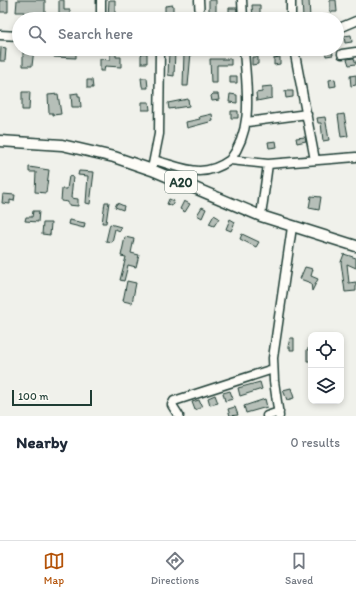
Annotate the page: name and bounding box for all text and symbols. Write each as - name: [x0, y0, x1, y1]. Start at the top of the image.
- search box: [12, 12, 344, 56]
- icon: search: [26, 23, 48, 45]
- text: Search here: [58, 25, 133, 43]
- road number: A20: [165, 171, 197, 193]
- map controls: [308, 332, 344, 404]
- button: locate: [308, 332, 344, 368]
- button: layers: [308, 368, 344, 404]
- scale bar: [12, 388, 92, 407]
- text: 100 m: [18, 390, 48, 403]
- text: Nearby: [16, 432, 68, 452]
- text: 0 results: [290, 435, 340, 450]
- tab: Map: [43, 550, 65, 587]
- tab: Directions: [151, 550, 199, 587]
- tab: Saved: [285, 550, 313, 587]

